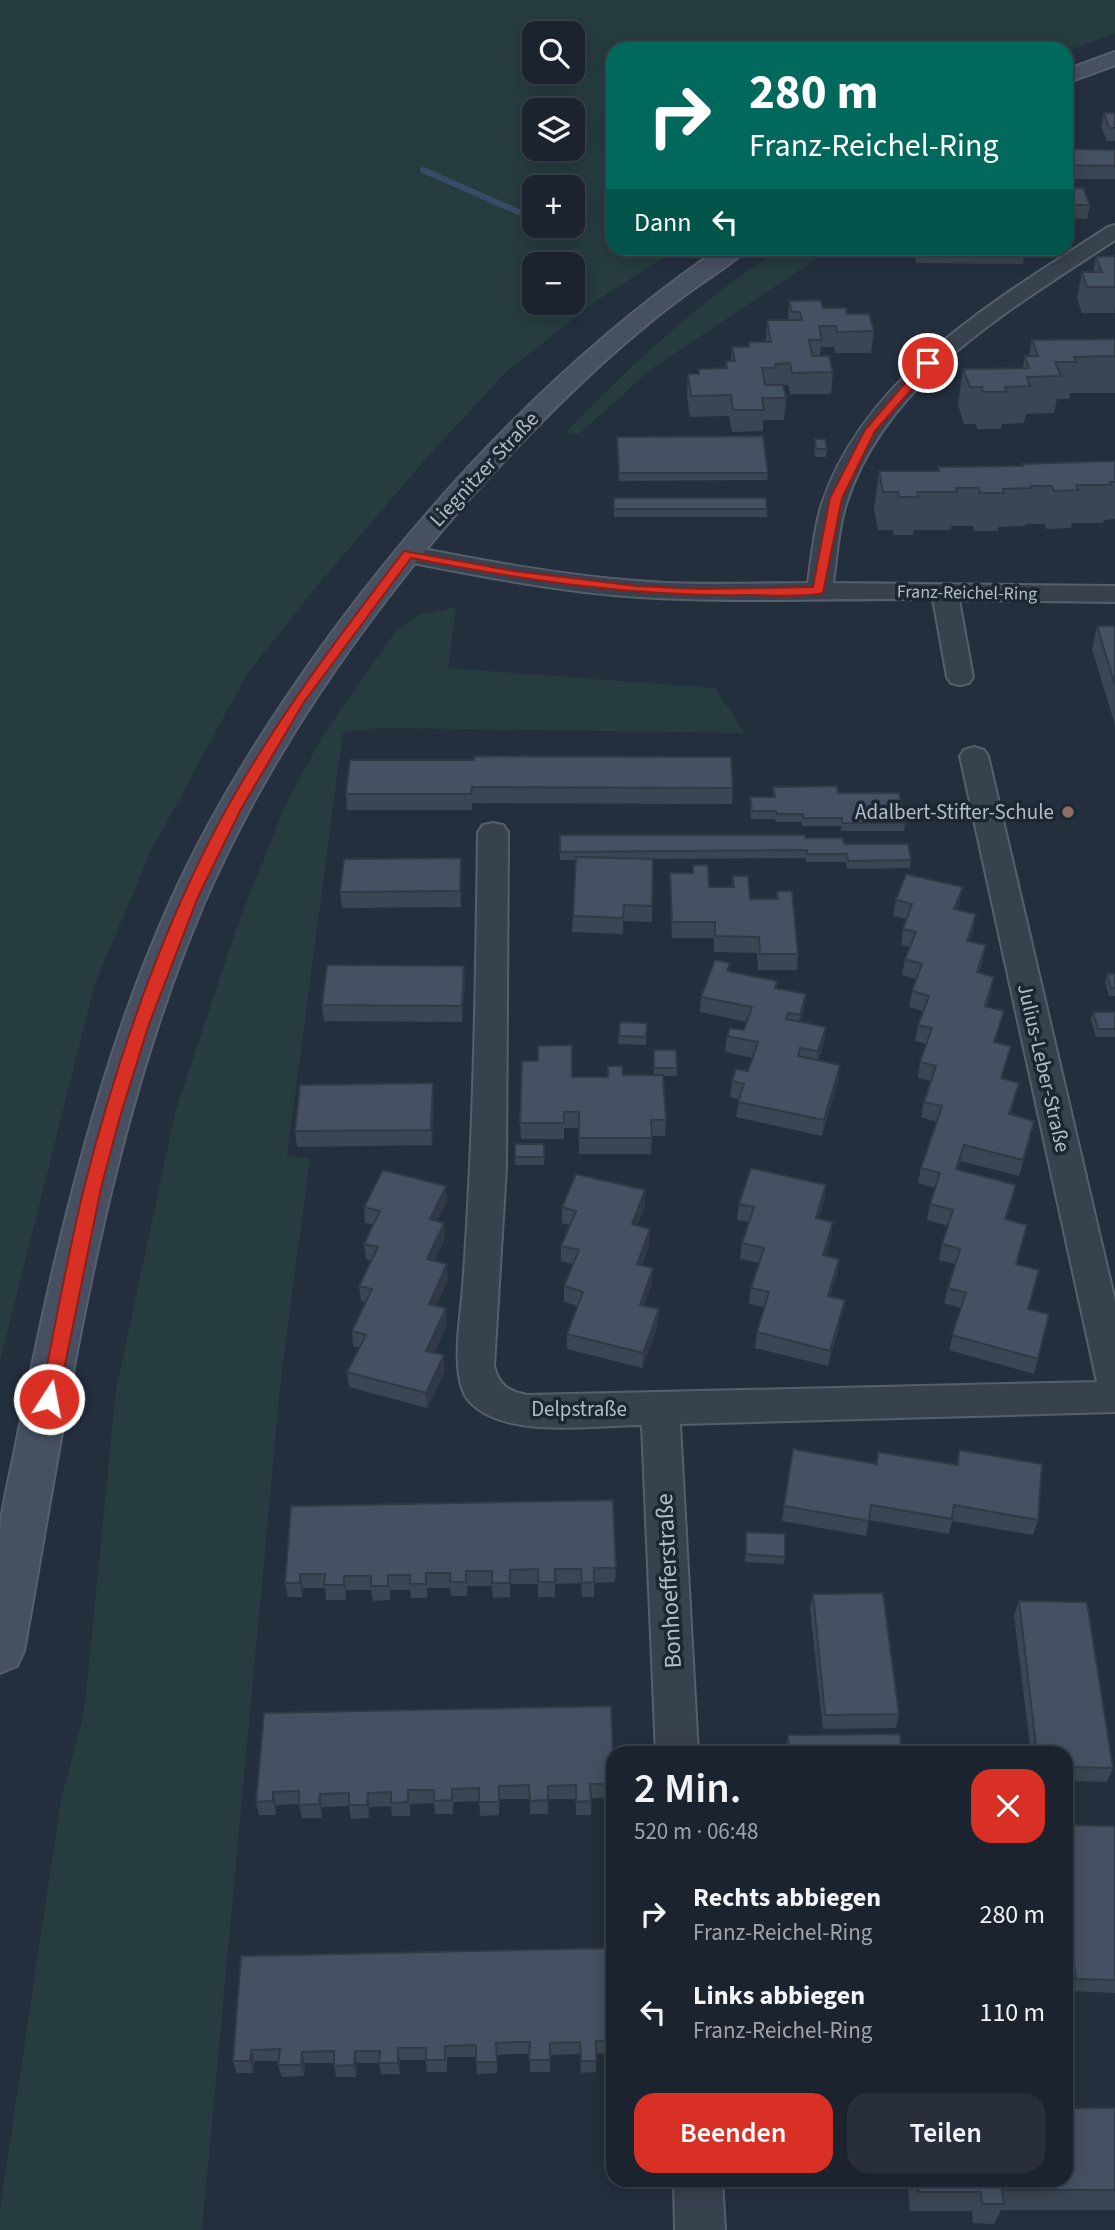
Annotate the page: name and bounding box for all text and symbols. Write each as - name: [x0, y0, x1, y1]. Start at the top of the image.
- map controls: [522, 21, 585, 315]
- button: search: [522, 21, 585, 84]
- text: 280 m: [749, 58, 878, 128]
- icon: right: [634, 70, 725, 161]
- button: layers: [522, 98, 585, 161]
- text: Franz-Reichel-Ring: [749, 123, 999, 169]
- button: +: [522, 175, 585, 238]
- icon: left: [706, 203, 744, 241]
- text: Dann: [634, 204, 692, 241]
- button: −: [522, 252, 585, 315]
- pin: [898, 333, 958, 393]
- icon: arrive: [909, 344, 947, 382]
- street label: Liegnitzer Straße: [422, 405, 546, 533]
- street label: Franz-Reichel-Ring: [897, 579, 1037, 607]
- place label: Adalbert-Stifter-Schule: [855, 797, 1054, 827]
- marker: Adalbert-Stifter-Schule: [1060, 804, 1076, 820]
- street label: Julius-Leber-Straße: [1010, 981, 1078, 1155]
- position arrow: [12, 1362, 86, 1436]
- street label: Delpstraße: [531, 1394, 627, 1424]
- street label: Bonhoefferstraße: [647, 1493, 691, 1669]
- text: 2 Min.: [634, 1759, 741, 1819]
- button: close: [971, 1769, 1045, 1843]
- text: 520 m · 06:48: [634, 1815, 758, 1848]
- text: Rechts abbiegen: [693, 1879, 881, 1916]
- icon: right: [634, 1895, 672, 1933]
- text: 280 m: [979, 1896, 1045, 1933]
- text: Franz-Reichel-Ring: [693, 1916, 872, 1949]
- text: Links abbiegen: [693, 1977, 865, 2014]
- icon: left: [634, 1993, 672, 2031]
- text: 110 m: [979, 1994, 1045, 2031]
- text: Franz-Reichel-Ring: [693, 2014, 872, 2047]
- button: Beenden: [634, 2093, 833, 2173]
- button: Teilen: [847, 2093, 1045, 2173]

